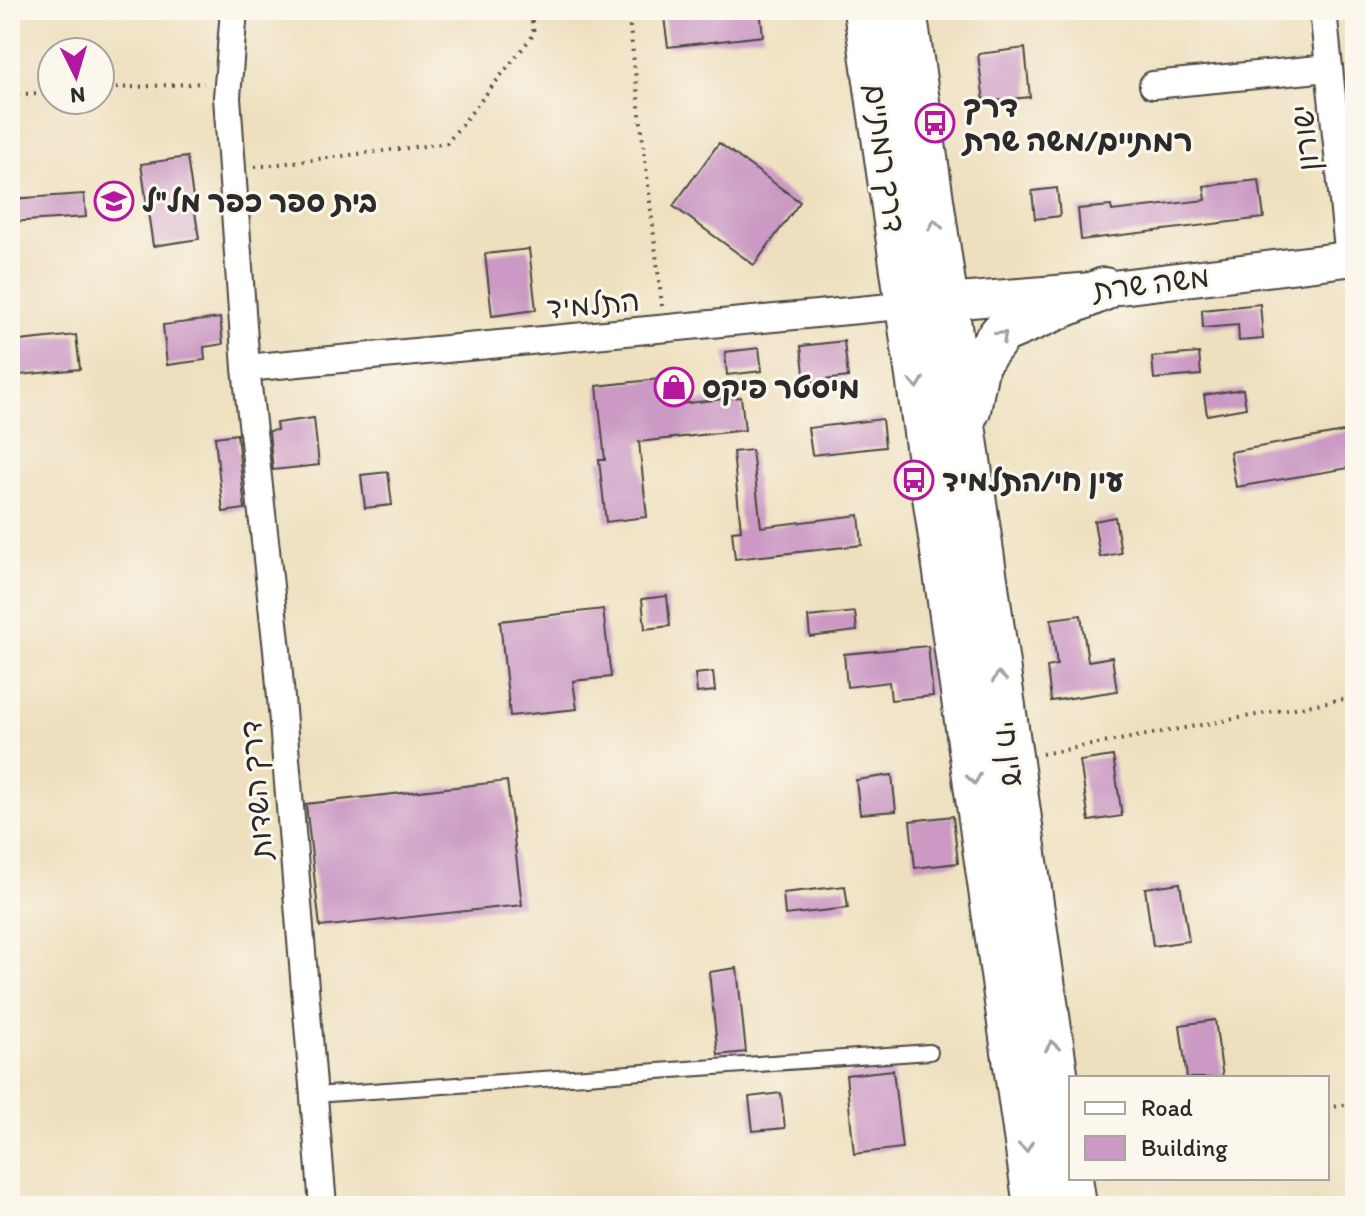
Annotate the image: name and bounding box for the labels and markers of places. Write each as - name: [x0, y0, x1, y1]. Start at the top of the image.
- place label: דרך רמתיים/משה שרת: [961, 88, 1193, 159]
- bus stop icon: דרך רמתיים/משה שרת: [914, 102, 956, 144]
- school or university icon: בית ספר כפר מל"ל: [93, 180, 135, 222]
- place label: בית ספר כפר מל"ל: [142, 183, 377, 220]
- shop icon: מיסטר פיקס: [653, 366, 695, 408]
- place label: מיסטר פיקס: [702, 369, 860, 406]
- bus stop icon: עין חי/התלמיד: [893, 459, 935, 501]
- place label: עין חי/התלמיד: [942, 462, 1124, 499]

